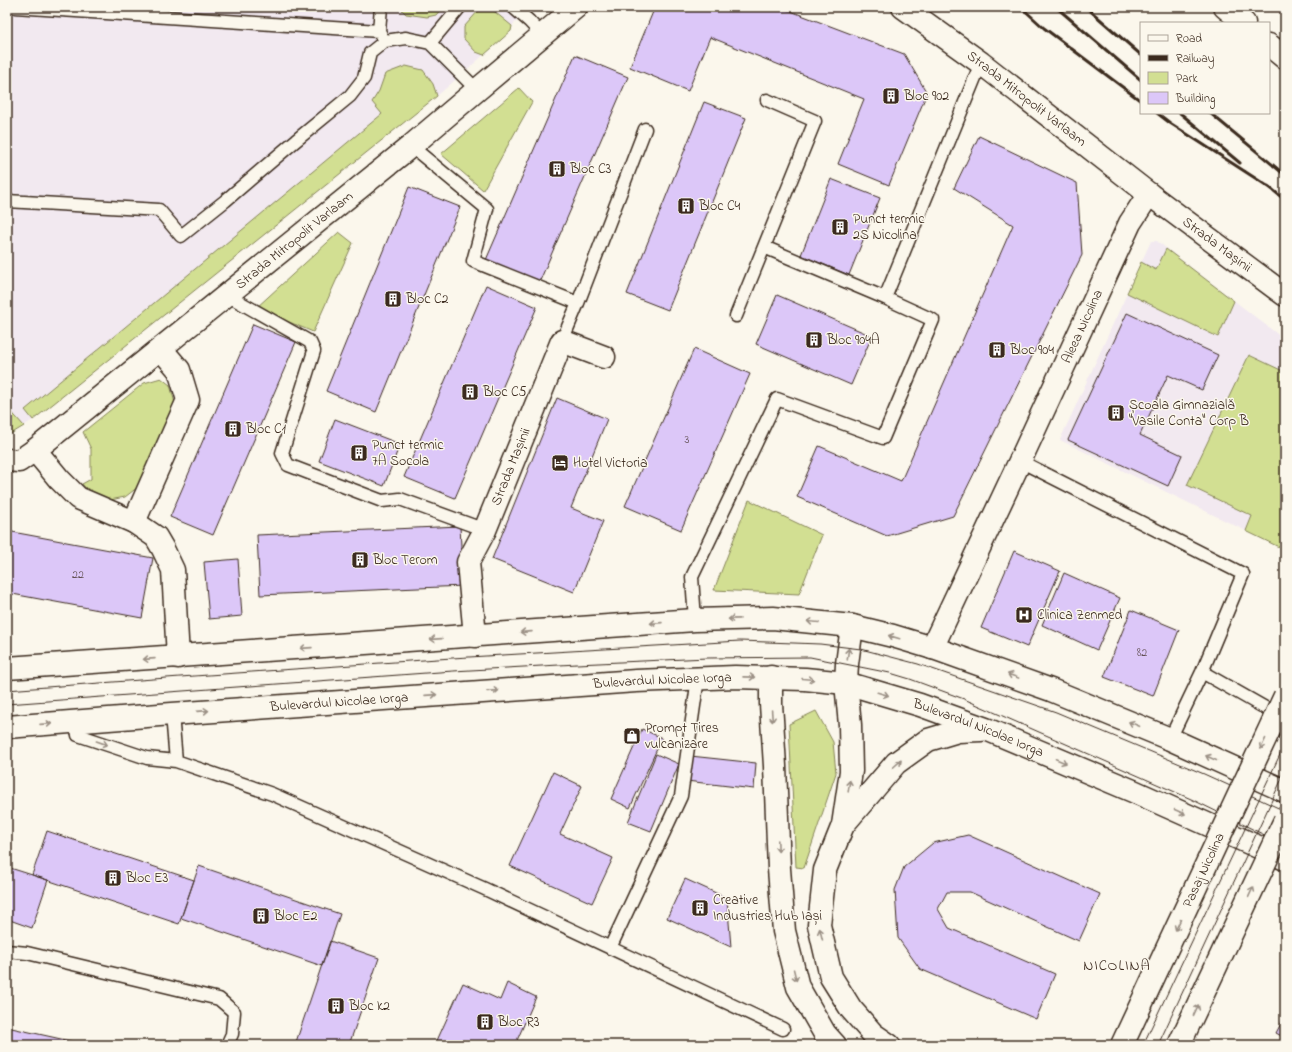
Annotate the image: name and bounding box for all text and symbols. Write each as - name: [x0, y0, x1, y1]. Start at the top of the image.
- legend: [1140, 22, 1270, 114]
- text: Road: [1176, 30, 1202, 48]
- street label: Strada Mitropolit Varlaam: [963, 46, 1091, 152]
- text: Railway: [1176, 50, 1215, 69]
- text: Park: [1176, 70, 1198, 88]
- building icon: Bloc 902: [881, 86, 901, 106]
- place label: Bloc 902: [903, 86, 949, 107]
- text: Building: [1175, 90, 1215, 109]
- building icon: Bloc C3: [547, 159, 567, 179]
- place label: Bloc C3: [569, 159, 612, 180]
- street label: Strada Mitropolit Varlaam: [231, 186, 358, 294]
- building icon: Bloc C4: [676, 196, 696, 216]
- place label: Bloc C4: [698, 196, 741, 217]
- place label: Punct termic 2S Nicolina: [853, 209, 925, 246]
- street label: Strada Mașinii: [1178, 212, 1256, 278]
- building icon: Punct termic 2S Nicolina: [830, 217, 850, 237]
- street label: Aleea Nicolina: [1056, 286, 1108, 367]
- building icon: Bloc C2: [383, 289, 403, 309]
- place label: Bloc C2: [405, 289, 449, 310]
- building icon: Bloc 904A: [804, 330, 824, 350]
- place label: Bloc 904A: [826, 330, 880, 351]
- building icon: Bloc 904: [987, 340, 1007, 360]
- place label: Bloc 904: [1009, 340, 1054, 361]
- building icon: Bloc C5: [460, 382, 480, 402]
- place label: Bloc C5: [482, 382, 527, 403]
- place label: Școala Gimnazială "Vasile Conta" Corp B: [1129, 395, 1249, 432]
- building icon: Școala Gimnazială "Vasile Conta" Corp B: [1106, 403, 1126, 423]
- building icon: Bloc C1: [223, 419, 243, 439]
- place label: Bloc C1: [245, 419, 287, 440]
- street label: Strada Mașinii: [486, 425, 536, 509]
- house number: 3: [685, 431, 690, 449]
- place label: Punct termic 7A Socola: [372, 435, 444, 472]
- building icon: Punct termic 7A Socola: [349, 443, 369, 463]
- hotel icon: Hotel Victoria: [550, 453, 570, 473]
- place label: Hotel Victoria: [573, 453, 648, 474]
- building icon: Bloc Terom: [350, 550, 370, 570]
- place label: Bloc Terom: [372, 550, 438, 571]
- house number: 22: [72, 566, 84, 584]
- hospital icon: Clinica Zenmed: [1014, 605, 1034, 625]
- place label: Clinica Zenmed: [1037, 605, 1123, 626]
- one-way arrow: [728, 616, 741, 623]
- one-way arrow: [807, 619, 820, 626]
- one-way arrow: [650, 620, 663, 627]
- one-way arrow: [520, 629, 533, 636]
- one-way arrow: [888, 633, 901, 640]
- one-way arrow: [430, 636, 443, 643]
- one-way arrow: [300, 644, 313, 652]
- house number: 82: [1137, 644, 1147, 662]
- one-way arrow: [844, 648, 852, 661]
- one-way arrow: [143, 655, 156, 662]
- street label: Bulevardul Nicolae Iorga: [591, 667, 732, 695]
- one-way arrow: [1008, 672, 1020, 680]
- one-way arrow: [742, 673, 755, 681]
- one-way arrow: [801, 676, 814, 683]
- street label: Bulevardul Nicolae Iorga: [268, 687, 409, 718]
- one-way arrow: [486, 687, 499, 694]
- one-way arrow: [876, 691, 889, 699]
- one-way arrow: [424, 692, 437, 699]
- street label: Bulevardul Nicolae Iorga: [910, 693, 1047, 763]
- one-way arrow: [196, 708, 209, 715]
- one-way arrow: [768, 709, 775, 722]
- place label: Prompt Tires vulcanizare: [645, 718, 719, 755]
- one-way arrow: [39, 720, 52, 727]
- one-way arrow: [1129, 720, 1141, 728]
- shop icon: Prompt Tires vulcanizare: [622, 726, 642, 746]
- one-way arrow: [1259, 737, 1266, 749]
- one-way arrow: [96, 740, 109, 747]
- one-way arrow: [1205, 754, 1217, 761]
- one-way arrow: [1054, 758, 1066, 765]
- one-way arrow: [891, 760, 901, 769]
- one-way arrow: [845, 780, 853, 793]
- one-way arrow: [1174, 809, 1186, 817]
- street label: Pasaj Nicolina: [1177, 829, 1230, 911]
- one-way arrow: [775, 839, 782, 852]
- building icon: Bloc E3: [103, 868, 123, 888]
- place label: Bloc E3: [125, 868, 168, 889]
- one-way arrow: [1248, 887, 1255, 899]
- place label: Creative Industries Hub Iași: [713, 890, 822, 927]
- building icon: Creative Industries Hub Iași: [690, 898, 710, 918]
- building icon: Bloc E2: [251, 906, 271, 926]
- place label: Bloc E2: [273, 906, 317, 927]
- one-way arrow: [1174, 918, 1181, 930]
- one-way arrow: [817, 928, 824, 941]
- district label: NICOLINA: [1083, 955, 1151, 977]
- one-way arrow: [791, 968, 799, 981]
- building icon: Bloc k2: [326, 996, 346, 1016]
- place label: Bloc k2: [348, 996, 390, 1017]
- one-way arrow: [1193, 1004, 1200, 1016]
- building icon: Bloc R3: [475, 1012, 495, 1032]
- place label: Bloc R3: [497, 1012, 540, 1033]

